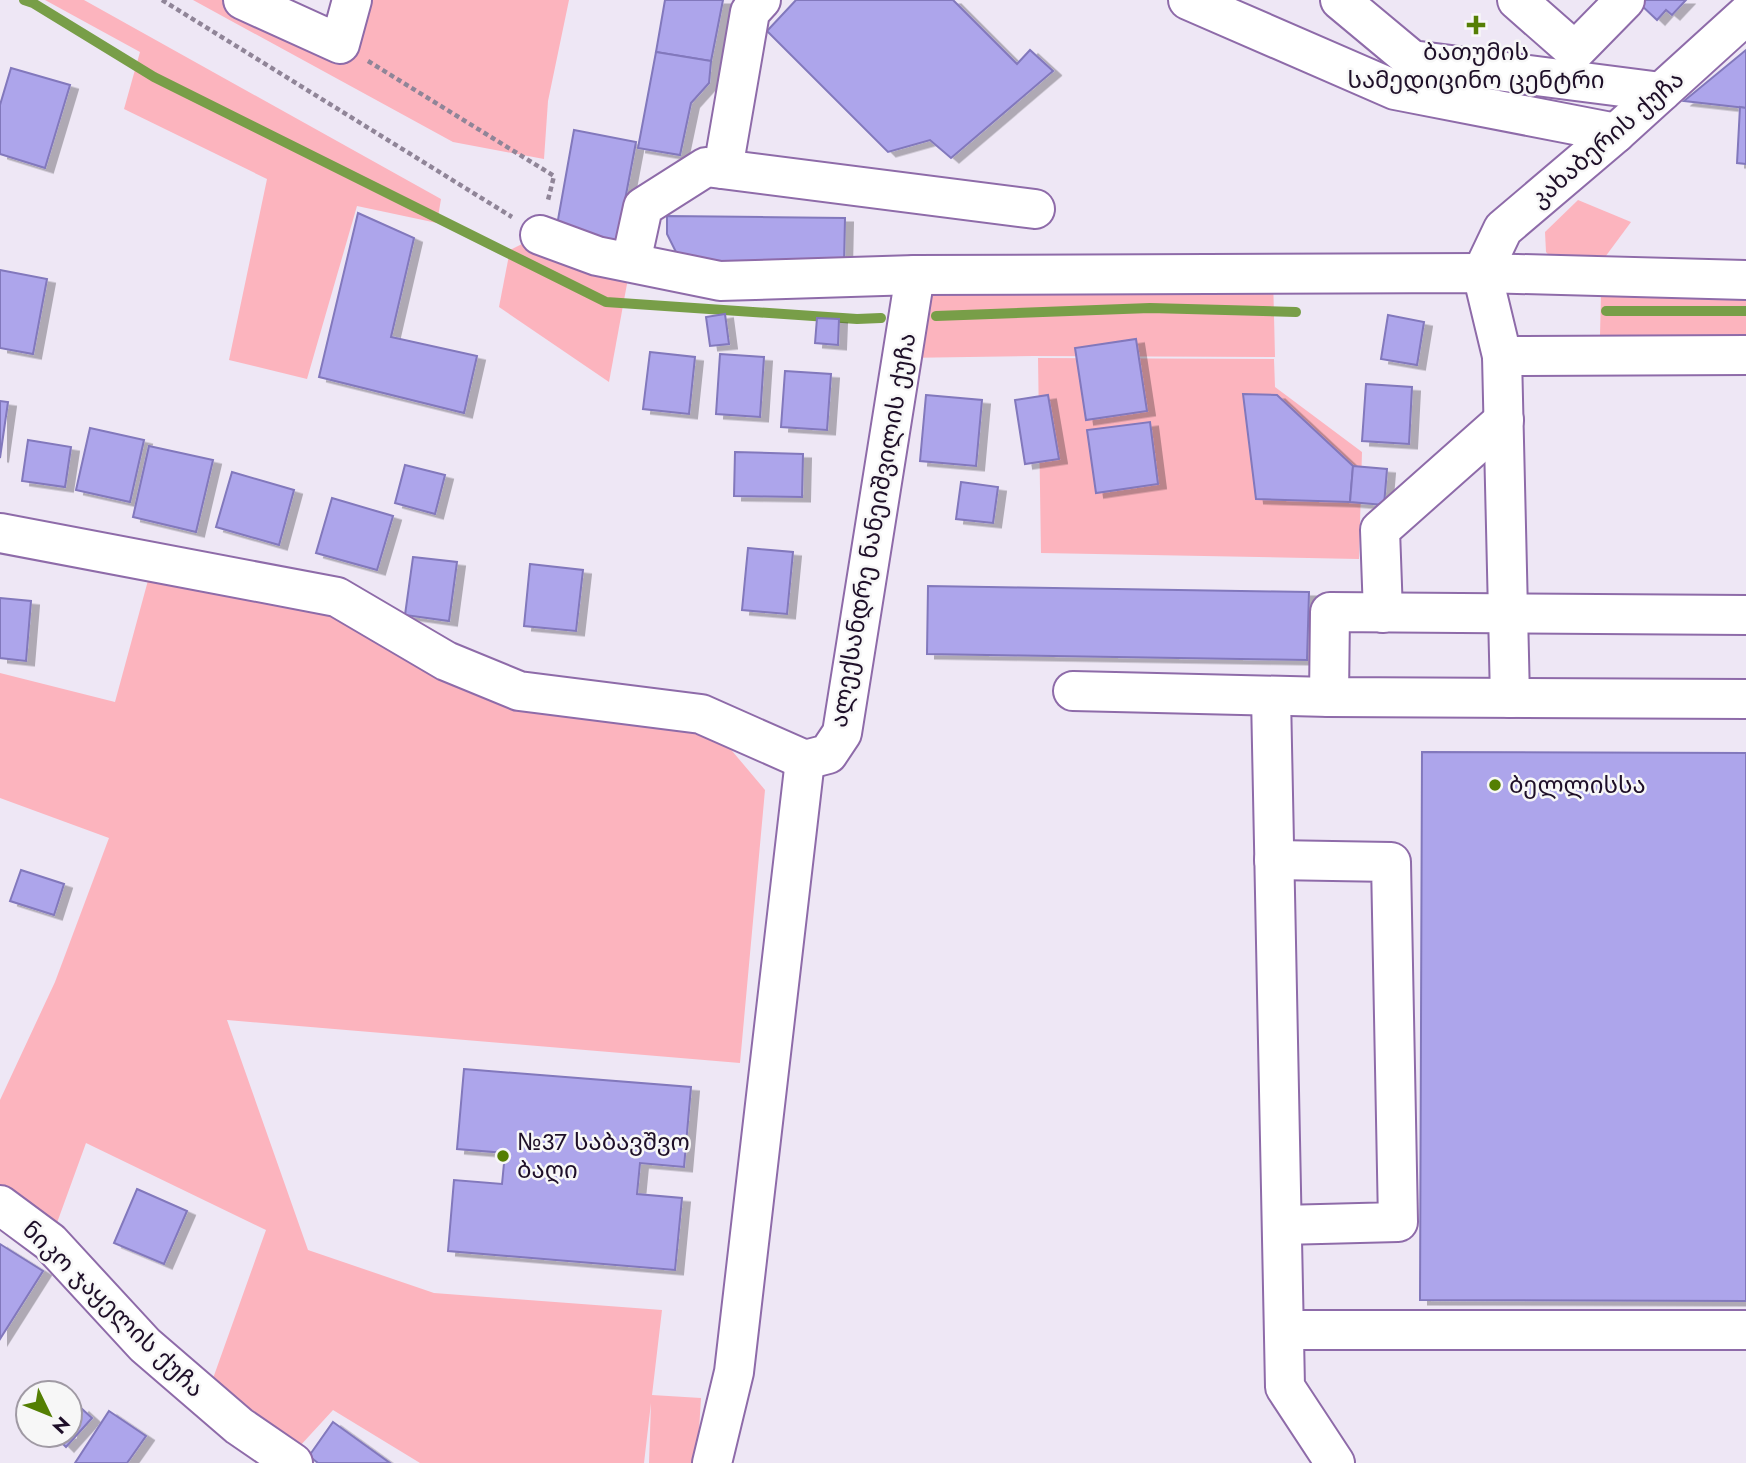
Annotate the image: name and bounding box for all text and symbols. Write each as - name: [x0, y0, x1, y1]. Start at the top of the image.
- marker: ბათუმის სამედიცინო ცენტრი: [1466, 15, 1486, 35]
- place label: ბათუმის სამედიცინო ცენტრი: [1347, 34, 1605, 97]
- street label: კახაბერის ქუჩა: [1522, 62, 1691, 215]
- street label: ალექსანდრე ნანეიშვილის ქუჩა: [821, 330, 924, 730]
- place label: ბელლისსა: [1509, 767, 1646, 802]
- marker: ბელლისსა: [1487, 777, 1503, 793]
- place label: №37 საბავშვო ბაღი: [517, 1124, 690, 1187]
- marker: №37 საბავშვო ბაღი: [495, 1148, 511, 1164]
- street label: ნიკო ჯაყელის ქუჩა: [14, 1212, 212, 1405]
- north arrow: [14, 1379, 84, 1449]
- text: N: [46, 1411, 76, 1440]

